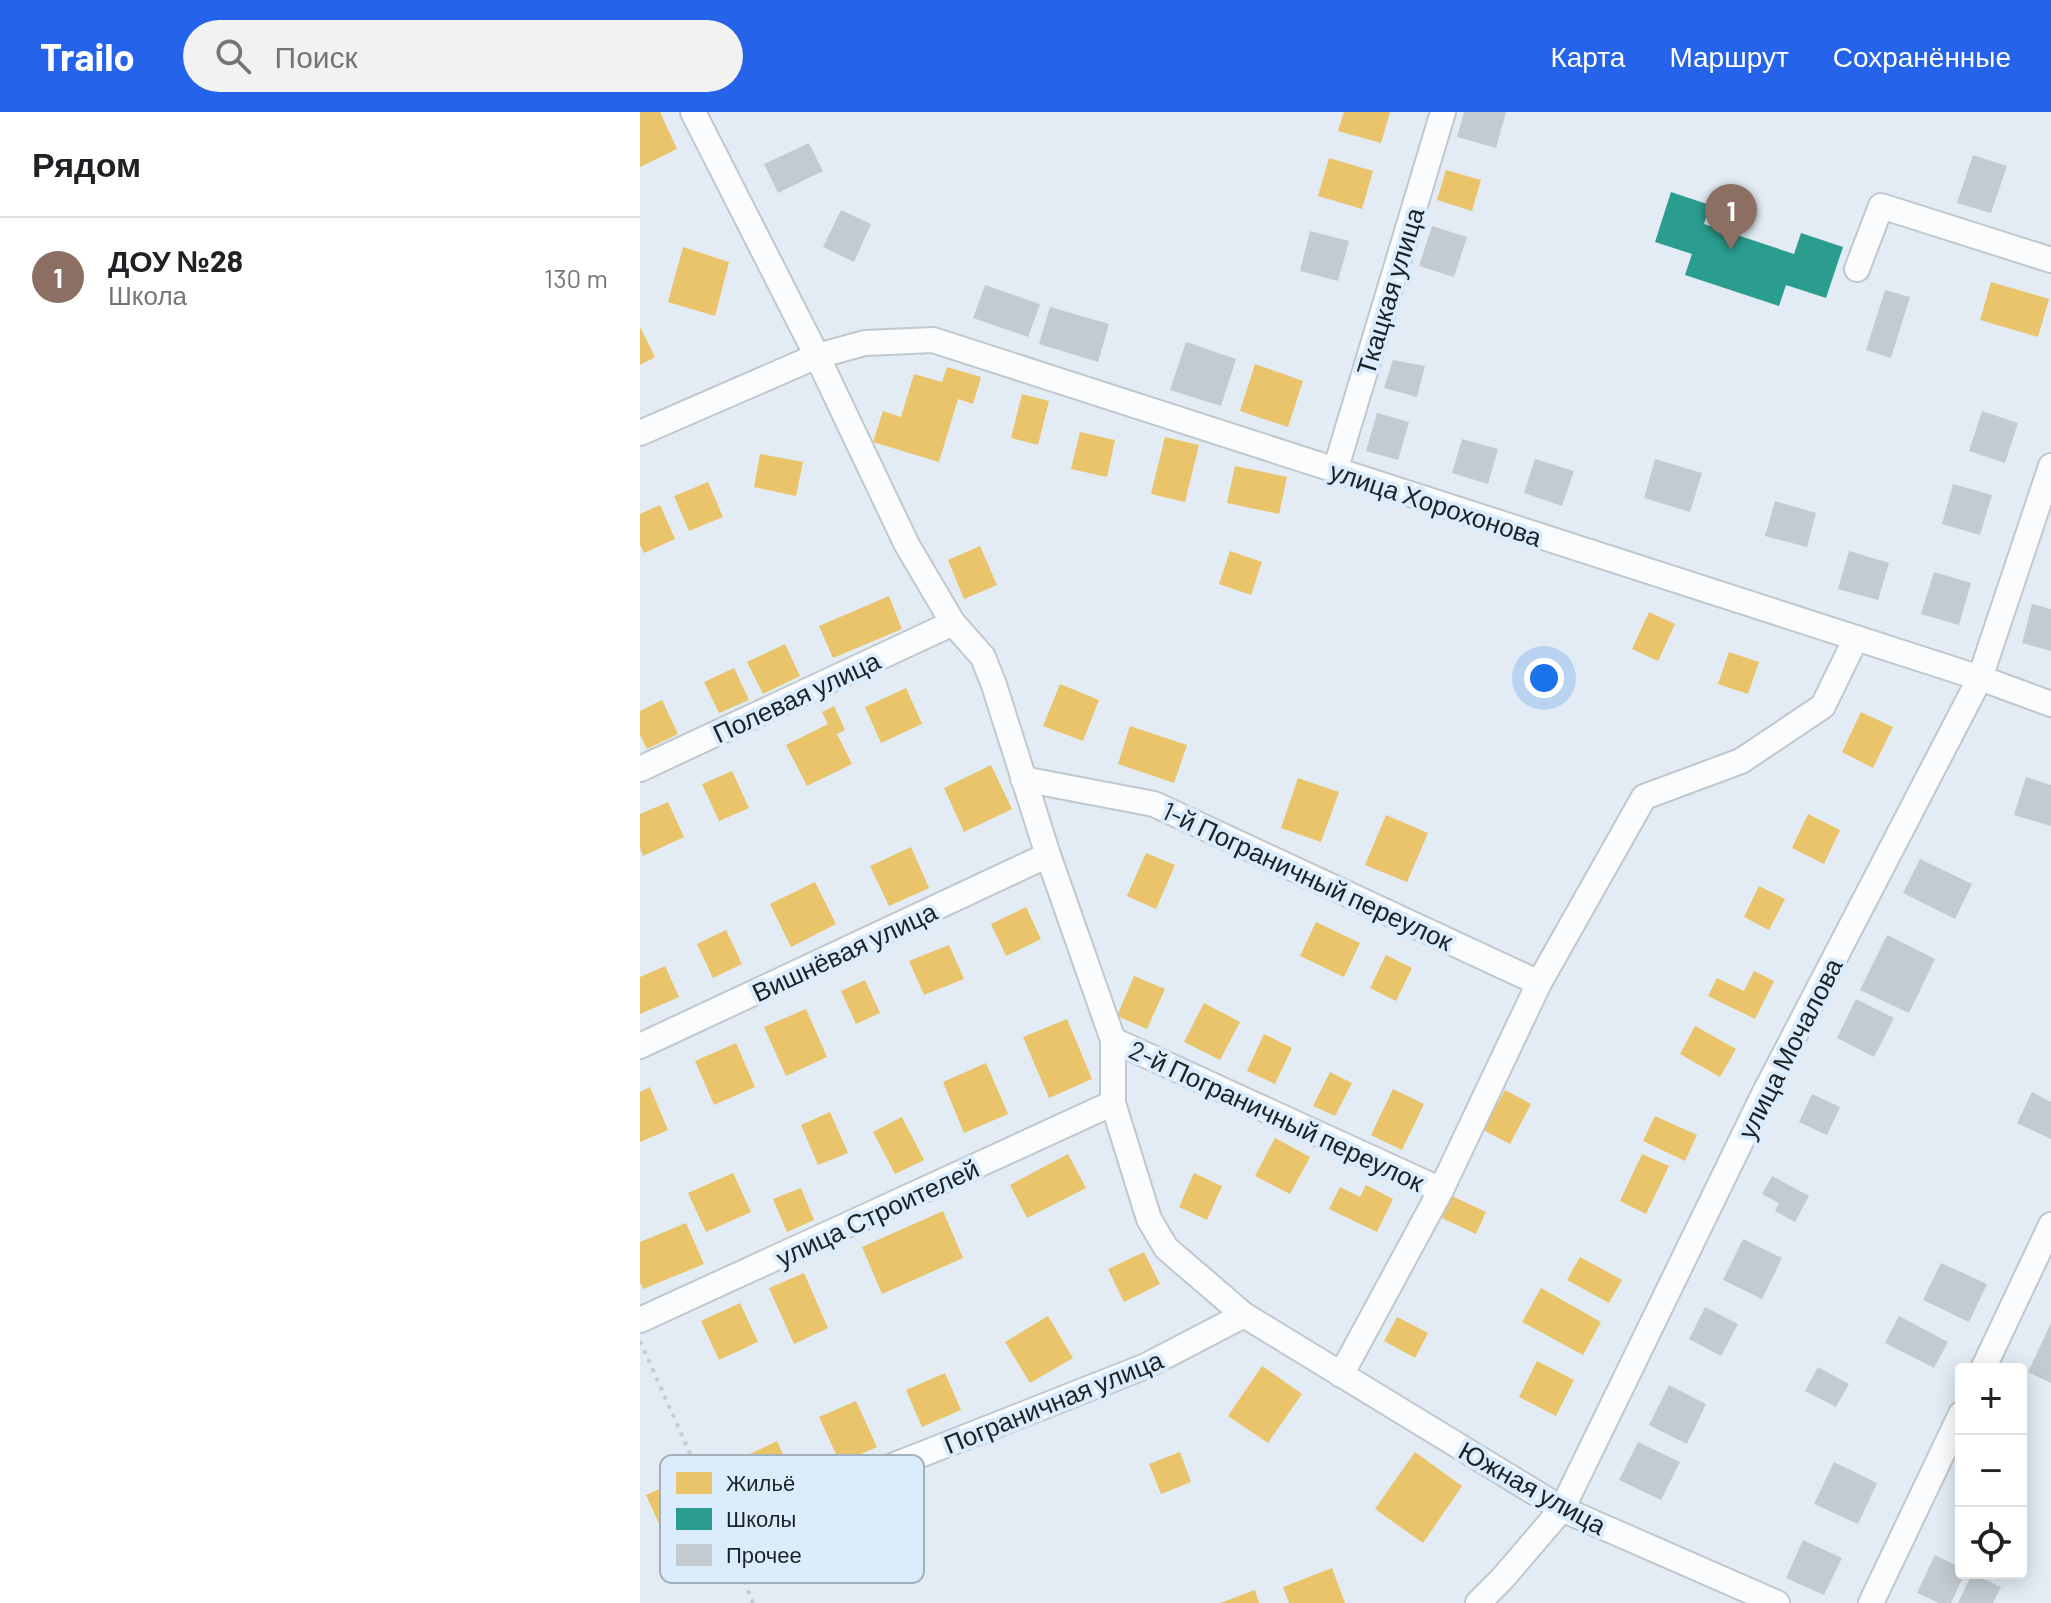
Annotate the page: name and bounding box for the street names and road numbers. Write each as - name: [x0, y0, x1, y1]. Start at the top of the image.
- street label: Ткацкая улица: [1349, 203, 1429, 378]
- street label: улица Хорохонова: [1326, 454, 1546, 552]
- street label: Полевая улица: [707, 643, 885, 748]
- street label: 1-й Пограничный переулок: [1158, 794, 1459, 956]
- street label: Вишнёвая улица: [747, 894, 942, 1007]
- street label: улица Мочалова: [1730, 952, 1848, 1143]
- street label: 2-й Пограничный переулок: [1125, 1033, 1430, 1197]
- street label: улица Строителей: [771, 1151, 983, 1273]
- street label: Пограничная улица: [939, 1343, 1168, 1459]
- street label: Южная улица: [1454, 1434, 1612, 1540]

